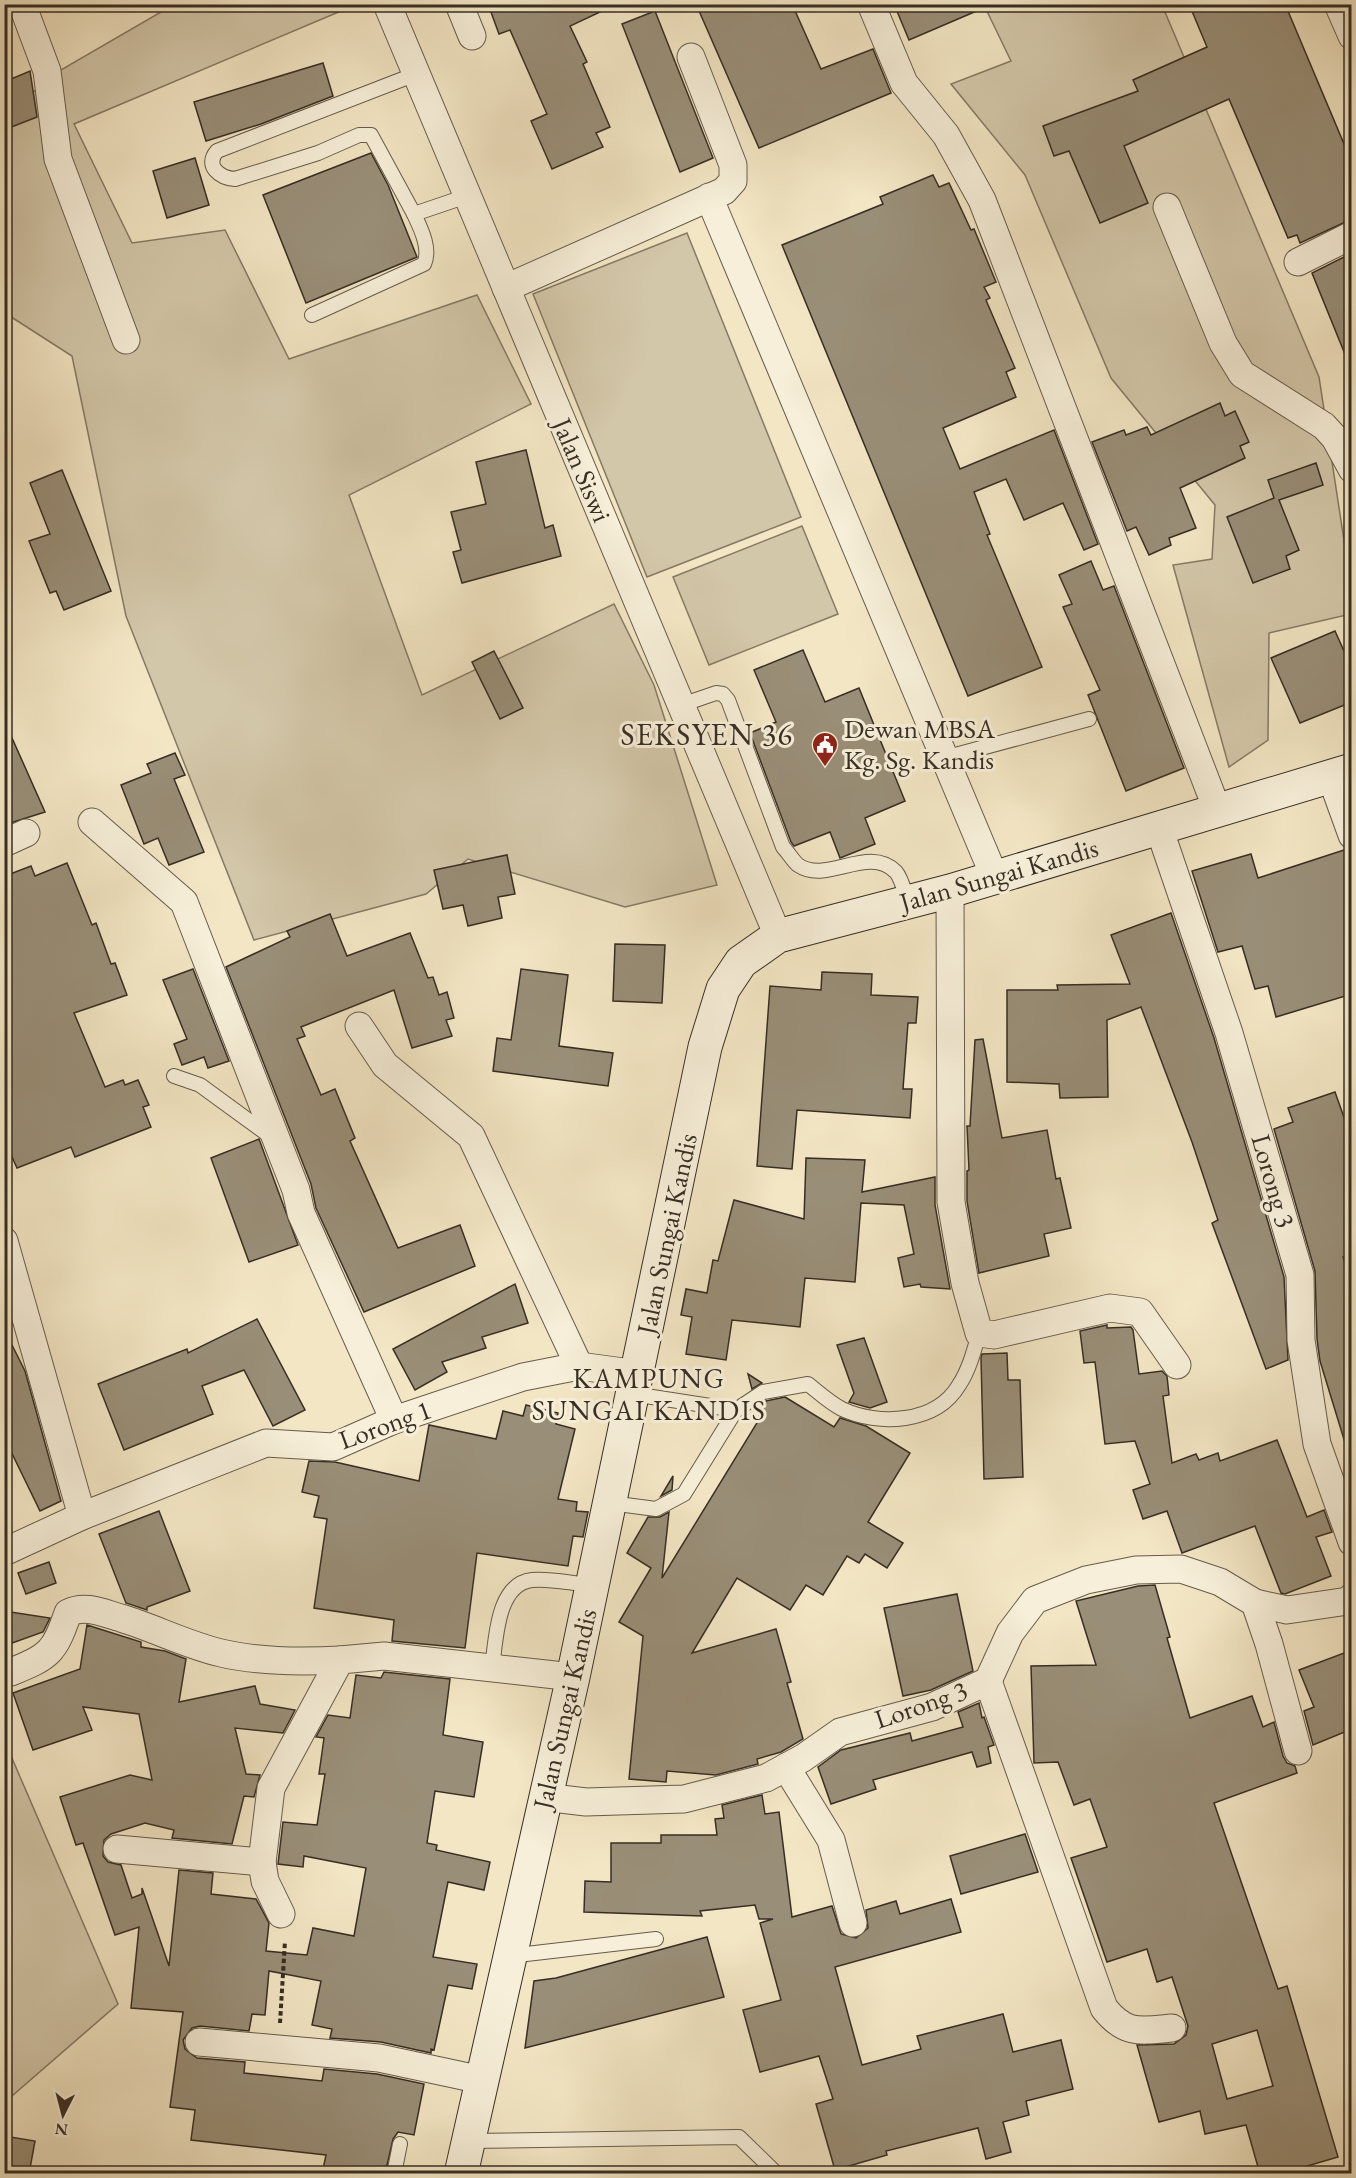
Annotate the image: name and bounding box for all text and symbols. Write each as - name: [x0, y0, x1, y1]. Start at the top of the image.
- street label: Jalan Siswi: [544, 411, 620, 528]
- place label: Dewan MBSA Kg. Sg. Kandis: [844, 711, 995, 777]
- district label: SEKSYEN 36: [620, 715, 794, 754]
- public building icon: Dewan MBSA Kg. Sg. Kandis: [810, 730, 840, 768]
- street label: Jalan Sungai Kandis: [894, 829, 1102, 920]
- street label: Jalan Sungai Kandis: [628, 1130, 705, 1340]
- street label: Lorong 3: [1243, 1130, 1304, 1232]
- district label: KAMPUNG SUNGAI KANDIS: [532, 1360, 766, 1428]
- street label: Lorong 1: [334, 1392, 436, 1457]
- street label: Jalan Sungai Kandis: [524, 1605, 605, 1815]
- street label: Lorong 3: [870, 1672, 972, 1737]
- north arrow: [33, 2085, 93, 2145]
- text: N: [54, 2118, 69, 2141]

